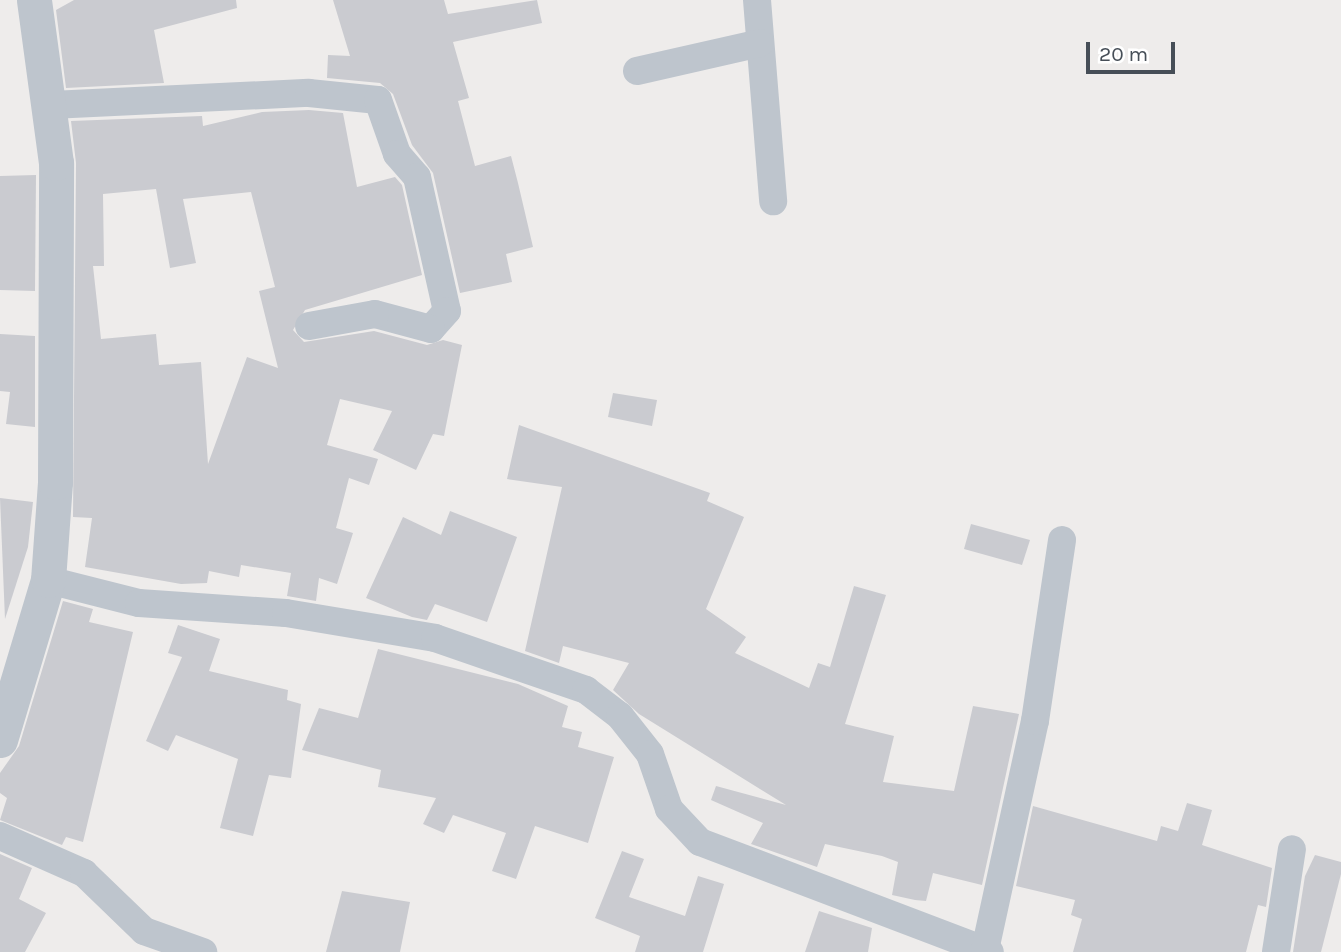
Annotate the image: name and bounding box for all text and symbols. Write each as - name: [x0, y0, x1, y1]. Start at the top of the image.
- scale bar: [1089, 28, 1178, 72]
- text: 20 m: [1099, 42, 1148, 66]

